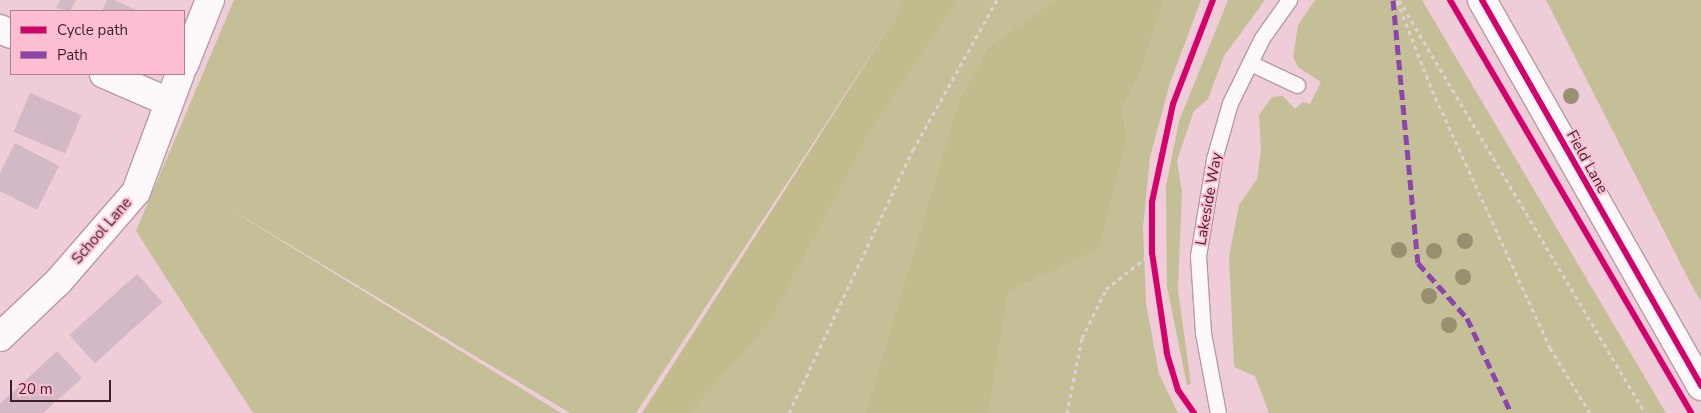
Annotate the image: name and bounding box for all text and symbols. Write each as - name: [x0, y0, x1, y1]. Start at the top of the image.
- legend: [10, 10, 185, 75]
- text: Cycle path: [57, 20, 128, 40]
- text: Path: [57, 45, 88, 65]
- street label: Field Lane: [1562, 127, 1612, 197]
- street label: Lakeside Way: [1192, 151, 1226, 247]
- street label: School Lane: [68, 194, 136, 268]
- scale bar: [12, 370, 114, 402]
- text: 20 m: [18, 379, 53, 399]

